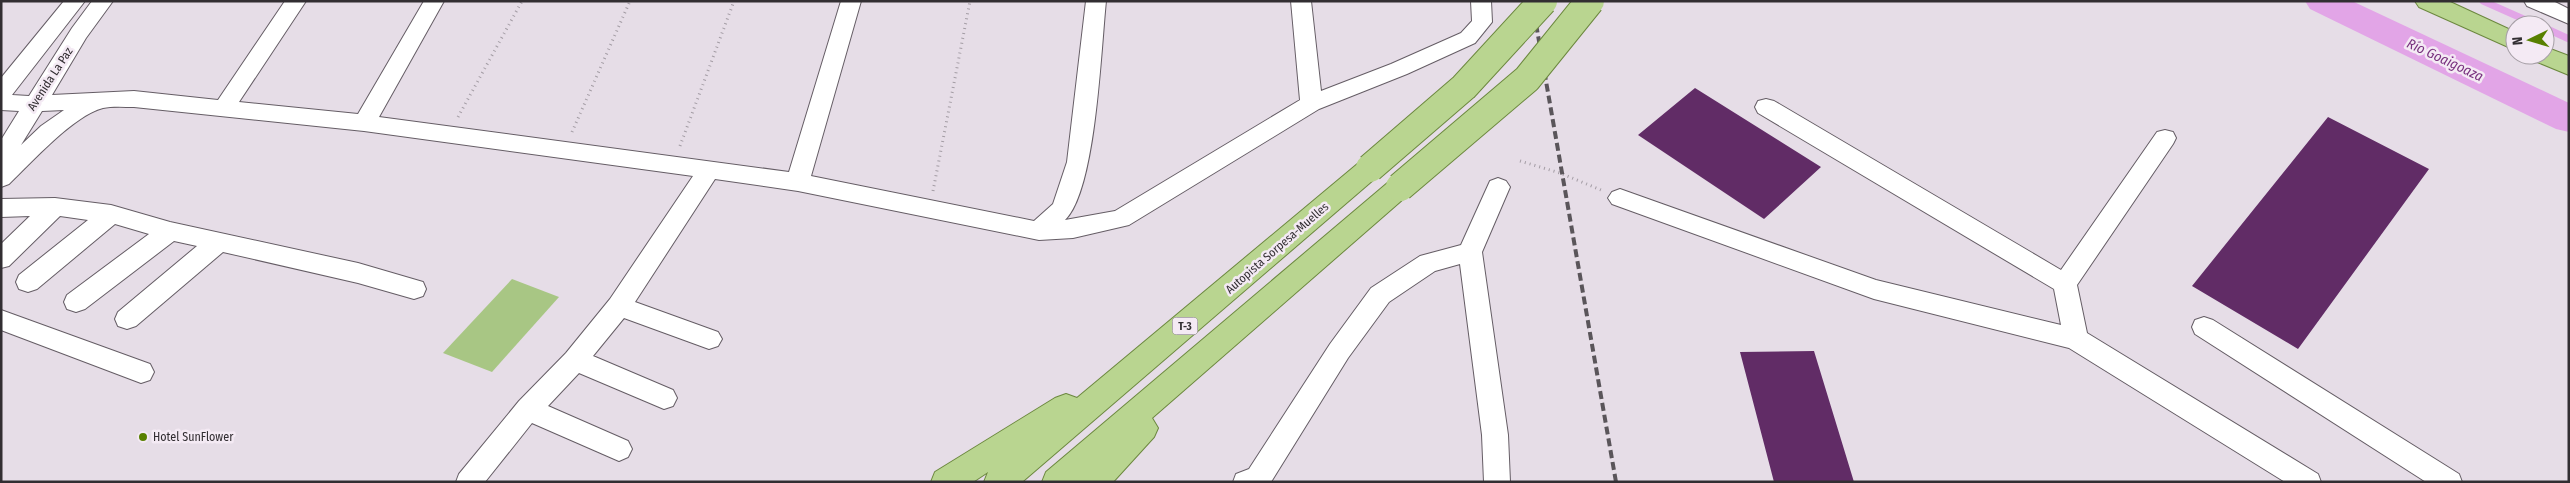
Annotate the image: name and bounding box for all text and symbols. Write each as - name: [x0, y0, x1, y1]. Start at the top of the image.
- north arrow: [2505, 15, 2555, 65]
- water label: Río Goaigoaza: [2404, 35, 2486, 85]
- text: N: [2509, 36, 2526, 46]
- street label: Avenida La Paz: [24, 45, 76, 113]
- street label: Autopista Sorpesa-Muelles: [1223, 199, 1331, 297]
- road number: T-3: [1172, 318, 1198, 334]
- place label: Hotel SunFlower: [153, 430, 234, 444]
- marker: Hotel SunFlower: [137, 431, 149, 443]

